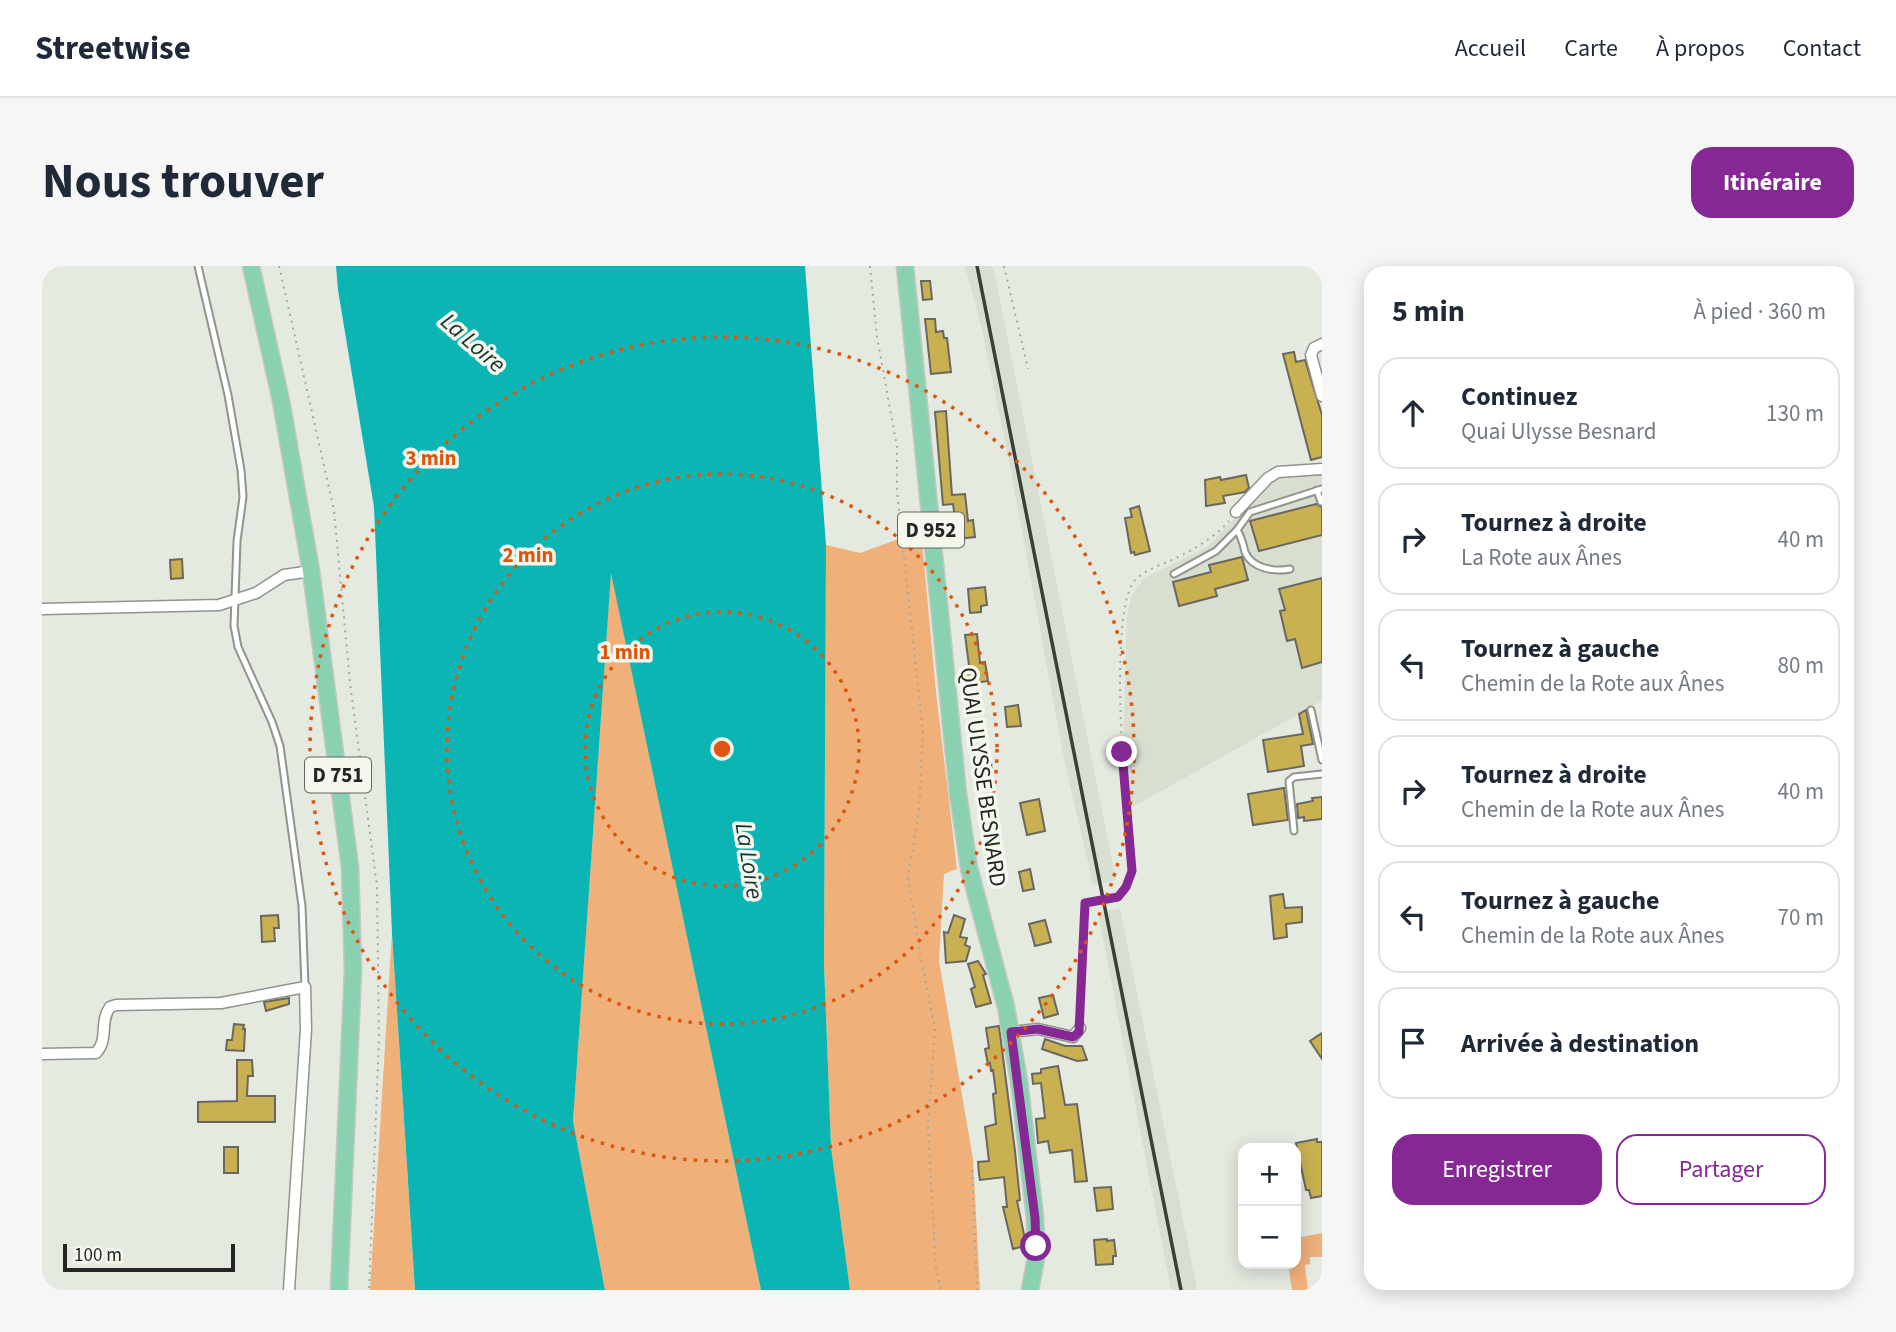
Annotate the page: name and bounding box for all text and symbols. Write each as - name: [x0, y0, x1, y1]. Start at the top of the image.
- text: Streetwise: [35, 25, 191, 72]
- text: Accueil: [1455, 31, 1526, 66]
- text: Carte: [1564, 31, 1618, 66]
- text: À propos: [1656, 31, 1745, 66]
- text: Contact: [1783, 31, 1861, 66]
- text: Nous trouver: [42, 147, 324, 217]
- button: Itinéraire: [1691, 147, 1854, 218]
- text: 5 min: [1392, 290, 1465, 333]
- text: À pied · 360 m: [1693, 295, 1826, 328]
- water label: La Loire: [433, 305, 513, 381]
- text: Continuez: [1461, 378, 1577, 415]
- icon: ahead: [1394, 394, 1432, 432]
- text: 130 m: [1766, 397, 1824, 430]
- text: Quai Ulysse Besnard: [1461, 415, 1657, 448]
- text: 3 min: [405, 443, 457, 473]
- text: Tournez à droite: [1461, 504, 1647, 541]
- road number: D 952: [898, 512, 964, 548]
- icon: right: [1394, 520, 1432, 558]
- text: 40 m: [1777, 523, 1824, 556]
- text: 2 min: [502, 540, 554, 570]
- text: La Rote aux Ânes: [1461, 541, 1622, 574]
- text: Tournez à gauche: [1461, 630, 1660, 667]
- text: 1 min: [599, 637, 651, 667]
- icon: left: [1394, 646, 1432, 684]
- text: 80 m: [1777, 649, 1824, 682]
- street label: QUAI ULYSSE BESNARD: [951, 665, 1015, 889]
- text: Chemin de la Rote aux Ânes: [1461, 667, 1724, 700]
- route end: [1106, 736, 1137, 767]
- centre of rings: [710, 737, 734, 761]
- text: Tournez à droite: [1461, 756, 1647, 793]
- road number: D 751: [305, 757, 371, 792]
- icon: right: [1394, 772, 1432, 810]
- text: 40 m: [1777, 775, 1824, 808]
- text: Chemin de la Rote aux Ânes: [1461, 793, 1724, 826]
- water label: La Loire: [726, 820, 772, 902]
- text: Tournez à gauche: [1461, 882, 1660, 919]
- icon: left: [1394, 898, 1432, 936]
- text: 70 m: [1777, 901, 1824, 934]
- text: Chemin de la Rote aux Ânes: [1461, 919, 1724, 952]
- icon: arrive: [1394, 1024, 1432, 1062]
- text: Arrivée à destination: [1461, 1025, 1699, 1062]
- button: Enregistrer: [1392, 1134, 1602, 1205]
- button: Partager: [1616, 1134, 1826, 1205]
- map controls: [1238, 1143, 1301, 1269]
- button: +: [1238, 1143, 1301, 1206]
- button: −: [1238, 1206, 1301, 1269]
- route start: [1020, 1230, 1051, 1261]
- scale bar: [63, 1241, 234, 1273]
- text: 100 m: [74, 1242, 122, 1269]

